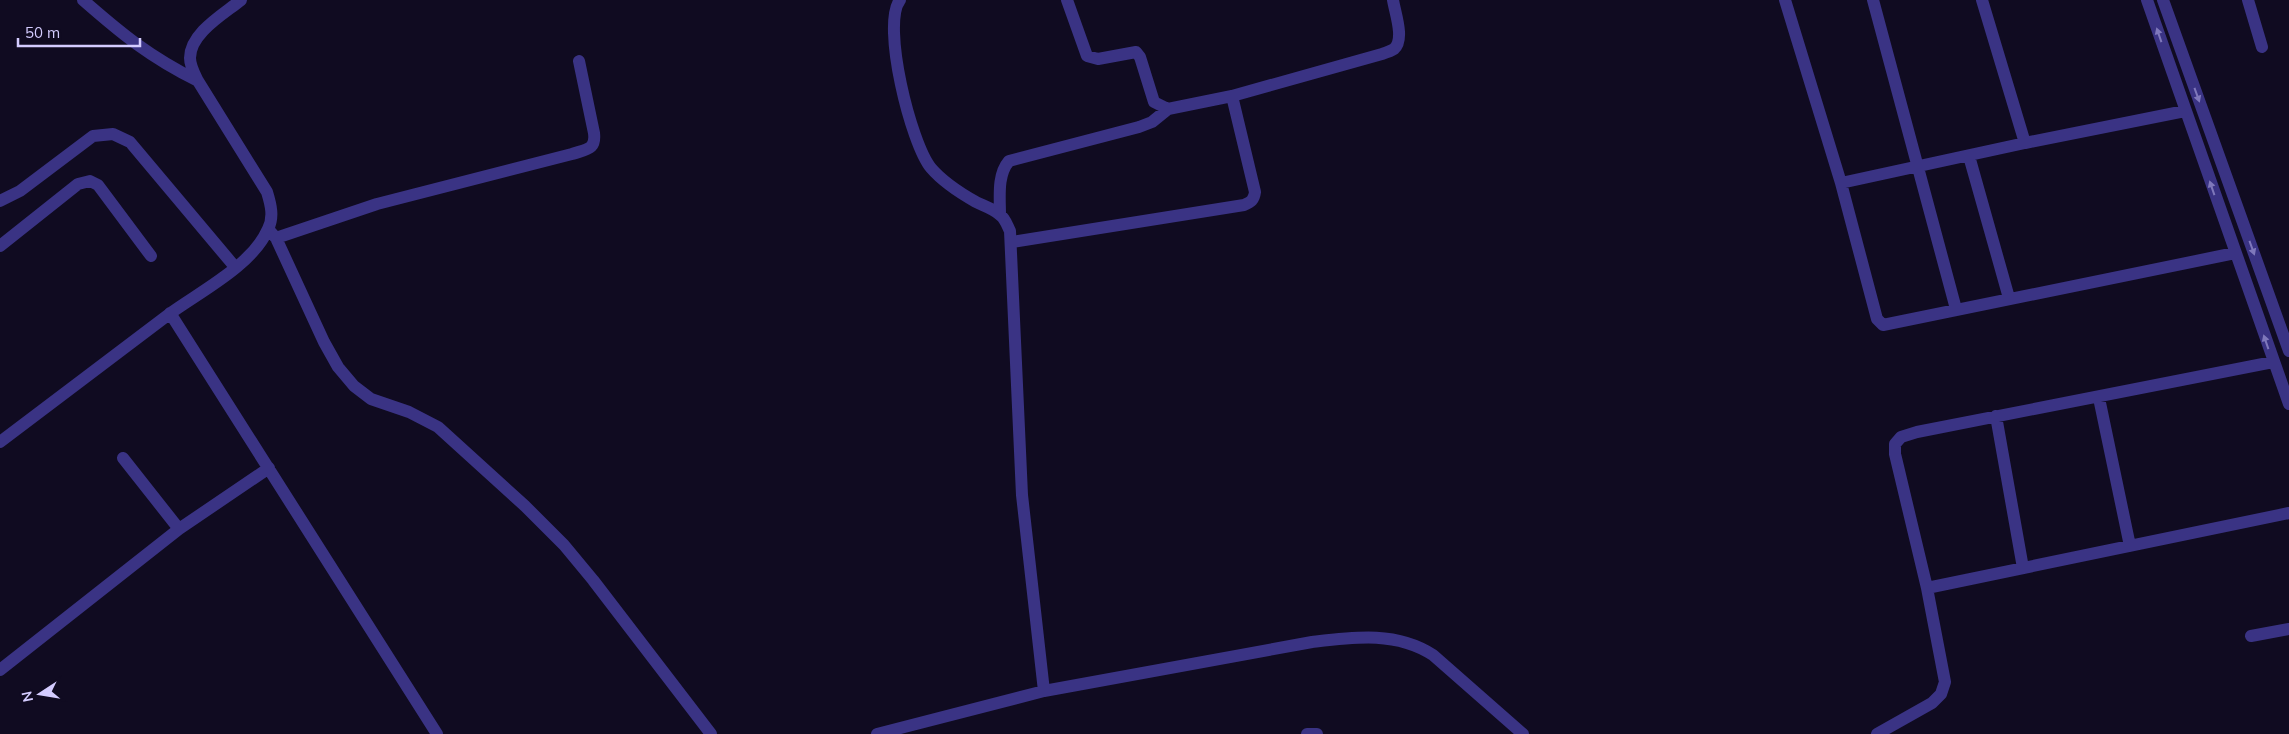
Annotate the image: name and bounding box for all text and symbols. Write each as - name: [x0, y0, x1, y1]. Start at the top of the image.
- scale bar: [18, 15, 140, 47]
- text: 50 m: [25, 23, 60, 42]
- one-way arrow: [2155, 27, 2162, 42]
- one-way arrow: [2193, 88, 2201, 103]
- one-way arrow: [2208, 180, 2216, 195]
- one-way arrow: [2248, 241, 2256, 256]
- one-way arrow: [2261, 334, 2269, 349]
- north arrow: [15, 669, 65, 719]
- text: N: [17, 690, 37, 704]

